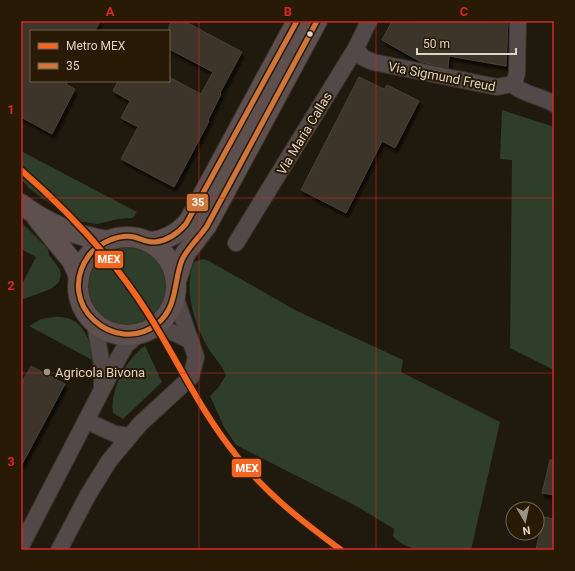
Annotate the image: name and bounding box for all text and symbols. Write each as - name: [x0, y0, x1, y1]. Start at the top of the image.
- text: A: [106, 4, 115, 19]
- text: B: [284, 4, 292, 19]
- text: C: [460, 4, 469, 19]
- unlabelled marker: [305, 29, 315, 39]
- legend: [30, 30, 170, 82]
- scale bar: [417, 30, 516, 56]
- text: 50 m: [423, 37, 450, 51]
- text: Metro MEX: [66, 39, 126, 53]
- text: 35: [66, 59, 80, 73]
- street label: Via Sigmund Freud: [387, 59, 497, 94]
- street label: Via Maria Callas: [274, 89, 335, 177]
- text: 1: [7, 102, 15, 117]
- line badge: 35: [186, 193, 209, 212]
- text: 35: [192, 196, 204, 209]
- line badge: MEX: [94, 250, 124, 269]
- text: MEX: [98, 253, 120, 266]
- text: 2: [7, 278, 15, 293]
- place label: Agricola Bivona: [55, 365, 145, 380]
- marker: Agricola Bivona: [42, 367, 52, 377]
- text: 3: [7, 454, 15, 469]
- line badge: MEX: [231, 458, 262, 478]
- text: MEX: [236, 462, 258, 475]
- north arrow: [505, 501, 545, 541]
- text: N: [521, 523, 531, 537]

